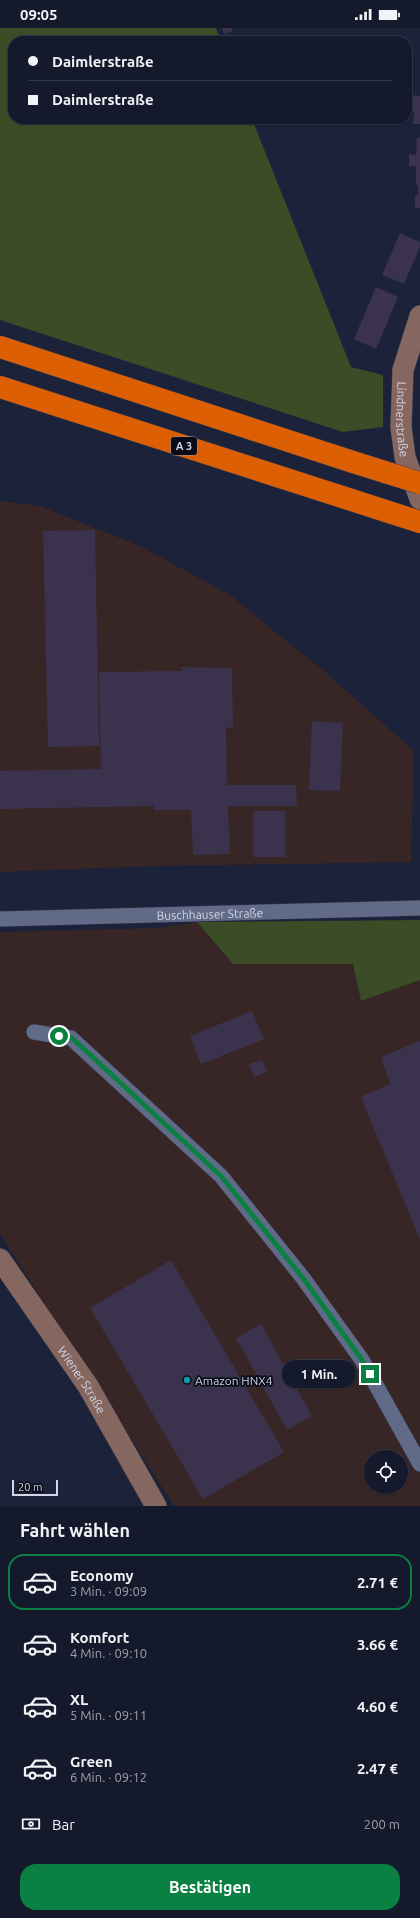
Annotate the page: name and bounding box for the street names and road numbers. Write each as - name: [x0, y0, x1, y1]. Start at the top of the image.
- street label: Lindnerstraße: [394, 381, 411, 458]
- road number: A 3: [171, 437, 197, 455]
- street label: Buschhauser Straße: [156, 906, 263, 921]
- street label: Wiener Straße: [56, 1344, 109, 1415]

